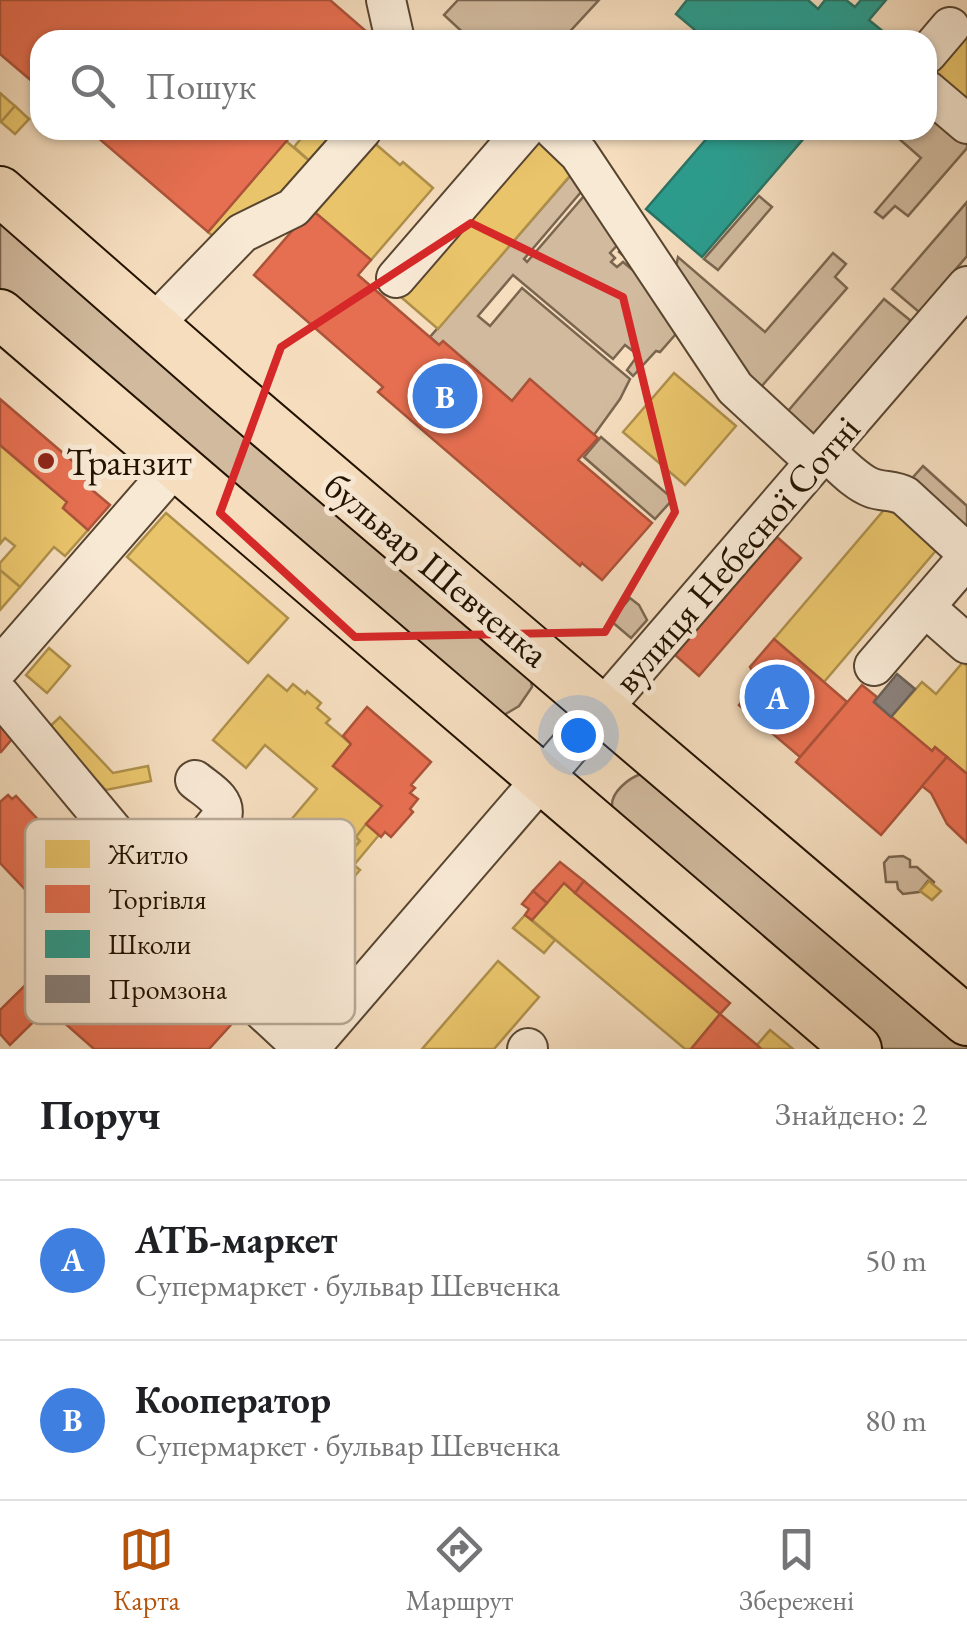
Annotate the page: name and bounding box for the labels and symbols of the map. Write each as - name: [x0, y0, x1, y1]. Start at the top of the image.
- pin: B: [412, 358, 478, 434]
- street label: вулиця Небесної Сотні: [602, 405, 870, 703]
- place label: Транзит: [66, 437, 192, 486]
- marker: Транзит: [35, 450, 57, 472]
- street label: бульвар Шевченка: [315, 461, 560, 678]
- pin: A: [744, 660, 810, 734]
- your location: [553, 710, 604, 761]
- legend: [25, 819, 355, 1024]
- text: Житло: [107, 836, 188, 872]
- text: Торгівля: [108, 881, 206, 917]
- text: Школи: [108, 926, 191, 962]
- text: Промзона: [108, 971, 228, 1007]

